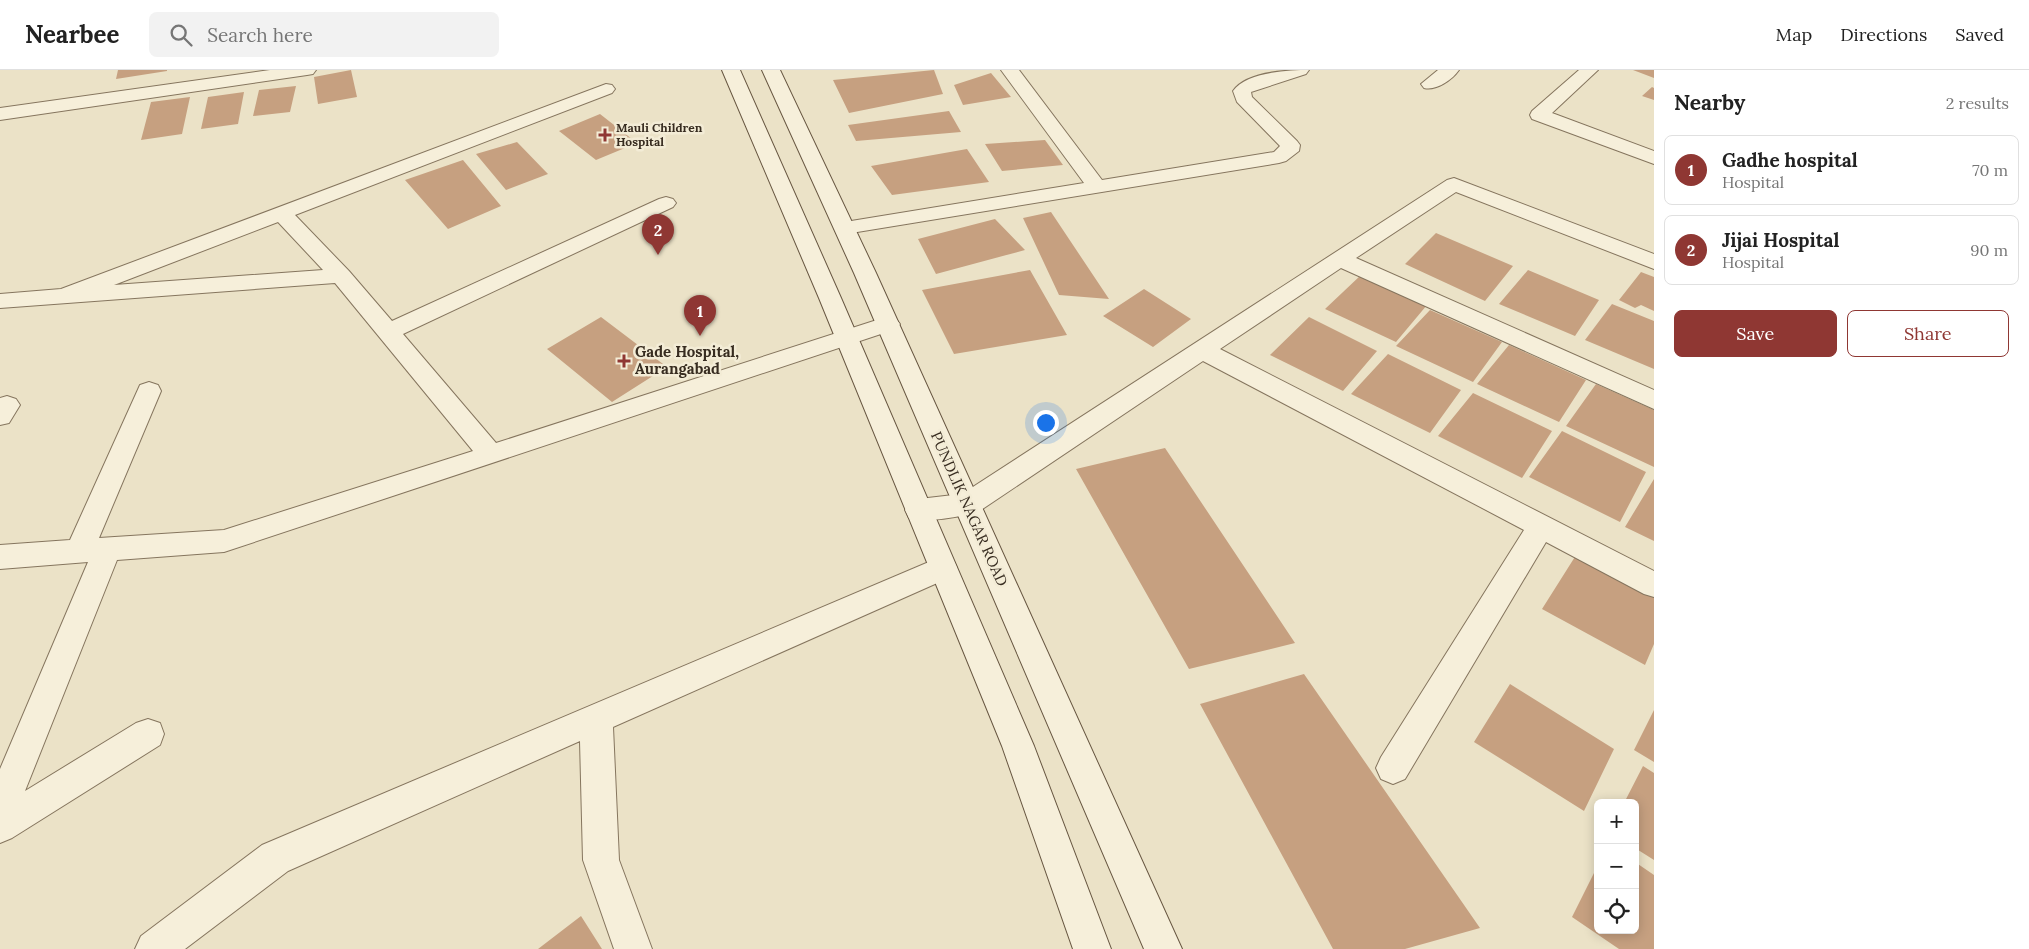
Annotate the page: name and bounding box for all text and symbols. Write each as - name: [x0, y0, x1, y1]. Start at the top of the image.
- search box: [149, 12, 499, 57]
- text: Nearbee: [25, 19, 119, 50]
- icon: search: [167, 21, 195, 49]
- text: Search here: [207, 23, 313, 47]
- text: Map: [1776, 23, 1812, 46]
- text: Directions: [1840, 23, 1927, 46]
- text: Saved: [1955, 23, 2004, 46]
- text: Nearby: [1674, 89, 1745, 116]
- text: 2 results: [1946, 93, 2009, 113]
- place label: Mauli Children Hospital: [616, 120, 703, 149]
- marker: Mauli Children Hospital: [598, 128, 612, 142]
- text: Gadhe hospital: [1722, 148, 1858, 172]
- text: 1: [1688, 160, 1694, 180]
- text: 70 m: [1972, 160, 2008, 180]
- text: Hospital: [1722, 172, 1784, 192]
- pin: 2: [642, 214, 674, 255]
- text: Jijai Hospital: [1722, 228, 1839, 252]
- text: 2: [1687, 240, 1695, 260]
- text: 90 m: [1970, 240, 2008, 260]
- text: Hospital: [1722, 252, 1784, 272]
- pin: 1: [684, 295, 716, 336]
- button: Save: [1674, 310, 1837, 357]
- button: Share: [1847, 310, 2009, 357]
- place label: Gade Hospital, Aurangabad: [635, 342, 739, 378]
- marker: Gade Hospital, Aurangabad: [617, 354, 631, 368]
- your location: [1033, 410, 1059, 436]
- street label: PUNDLIK NAGAR ROAD: [927, 429, 1012, 589]
- map controls: [1594, 799, 1639, 934]
- button: +: [1594, 799, 1639, 844]
- button: −: [1594, 844, 1639, 889]
- button: locate: [1594, 889, 1639, 934]

